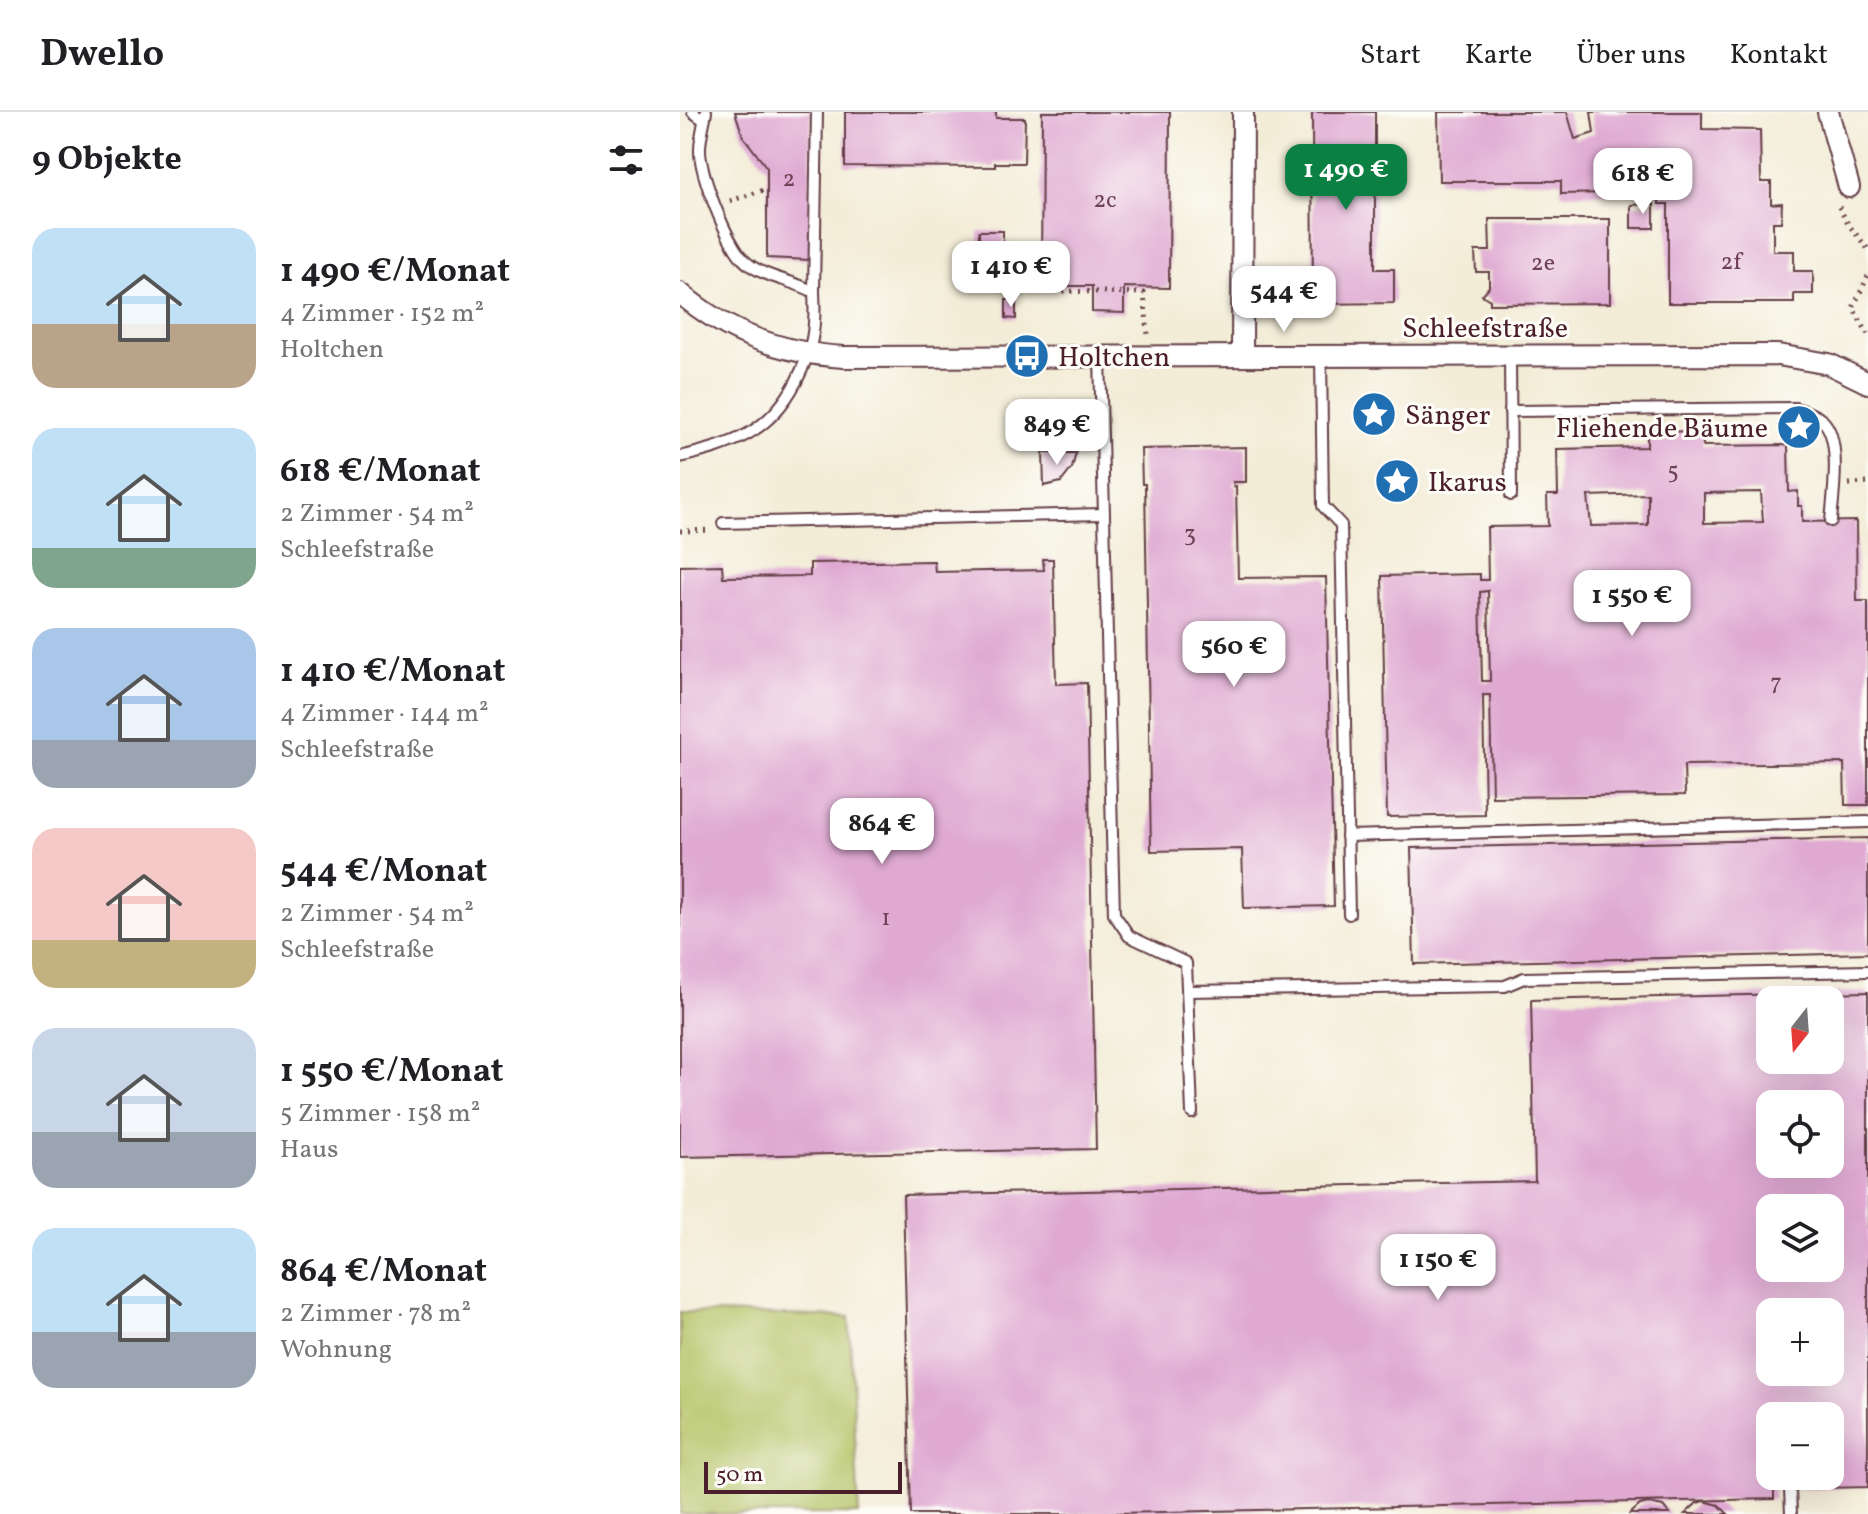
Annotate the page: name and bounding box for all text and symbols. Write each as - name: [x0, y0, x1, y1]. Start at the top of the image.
- text: Dwello: [40, 29, 164, 82]
- text: Start: [1360, 36, 1421, 75]
- text: Karte: [1465, 36, 1532, 75]
- text: Über uns: [1576, 36, 1686, 75]
- text: Kontakt: [1730, 36, 1828, 75]
- text: 9 Objekte: [32, 137, 182, 184]
- icon: filters: [604, 138, 648, 182]
- pin: 1 490 €: [1272, 144, 1420, 212]
- pin: 618 €: [1587, 148, 1699, 216]
- text: 1 490 €: [1303, 152, 1389, 188]
- text: 618 €: [1611, 156, 1675, 192]
- house number: 2: [783, 163, 795, 197]
- house number: 2c: [1093, 184, 1117, 218]
- pin: 1 410 €: [937, 241, 1085, 309]
- house number: 2f: [1720, 246, 1744, 280]
- house number: 2e: [1531, 247, 1555, 281]
- text: 1 490 €/Monat: [280, 249, 510, 296]
- text: 1 410 €: [970, 249, 1052, 285]
- icon: home: [96, 260, 192, 356]
- pin: 544 €: [1228, 266, 1340, 334]
- text: 544 €: [1250, 274, 1318, 310]
- text: 4 Zimmer · 152 m²: [280, 296, 484, 332]
- street label: Schleefstraße: [1402, 310, 1568, 349]
- text: Holtchen: [280, 332, 384, 368]
- bus stop icon: Holtchen: [1003, 332, 1051, 380]
- place label: Holtchen: [1058, 339, 1170, 378]
- place icon: Sänger: [1350, 390, 1398, 438]
- place label: Sänger: [1405, 397, 1491, 436]
- pin: 849 €: [1001, 399, 1113, 467]
- place icon: Fliehende Bäume: [1775, 403, 1823, 451]
- text: 849 €: [1023, 407, 1091, 443]
- place label: Fliehende Bäume: [1556, 410, 1768, 449]
- text: 618 €/Monat: [280, 449, 481, 496]
- house number: 5: [1667, 455, 1679, 489]
- place icon: Ikarus: [1373, 457, 1421, 505]
- icon: home: [96, 460, 192, 556]
- place label: Ikarus: [1428, 464, 1507, 503]
- text: 2 Zimmer · 54 m²: [280, 496, 474, 532]
- house number: 3: [1184, 518, 1196, 552]
- text: Schleefstraße: [280, 532, 434, 568]
- pin: 1 550 €: [1558, 570, 1706, 638]
- text: 1 550 €: [1592, 578, 1672, 614]
- pin: 560 €: [1178, 621, 1290, 689]
- text: 560 €: [1200, 629, 1268, 665]
- text: 1 410 €/Monat: [280, 649, 505, 696]
- icon: home: [96, 660, 192, 756]
- house number: 7: [1770, 667, 1782, 701]
- text: 4 Zimmer · 144 m²: [280, 696, 489, 732]
- text: Schleefstraße: [280, 732, 434, 768]
- pin: 864 €: [826, 798, 938, 866]
- text: 864 €: [848, 806, 916, 842]
- text: 544 €/Monat: [280, 849, 487, 896]
- icon: home: [96, 860, 192, 956]
- text: 2 Zimmer · 54 m²: [280, 896, 474, 932]
- house number: 1: [881, 902, 891, 936]
- text: Schleefstraße: [280, 932, 434, 968]
- north arrow: [1756, 986, 1844, 1074]
- map controls: [1756, 986, 1844, 1490]
- text: 1 550 €/Monat: [280, 1049, 504, 1096]
- icon: home: [96, 1060, 192, 1156]
- button: locate: [1756, 1090, 1844, 1178]
- text: 5 Zimmer · 158 m²: [280, 1096, 480, 1132]
- text: Haus: [280, 1132, 338, 1168]
- button: layers: [1756, 1194, 1844, 1282]
- pin: 1 150 €: [1364, 1234, 1512, 1302]
- text: 1 150 €: [1399, 1242, 1477, 1278]
- text: 864 €/Monat: [280, 1249, 487, 1296]
- icon: home: [96, 1260, 192, 1356]
- text: 2 Zimmer · 78 m²: [280, 1296, 471, 1332]
- button: +: [1756, 1298, 1844, 1386]
- text: Wohnung: [280, 1332, 392, 1368]
- button: −: [1756, 1402, 1844, 1490]
- scale bar: [704, 1458, 902, 1494]
- text: 50 m: [716, 1460, 763, 1491]

